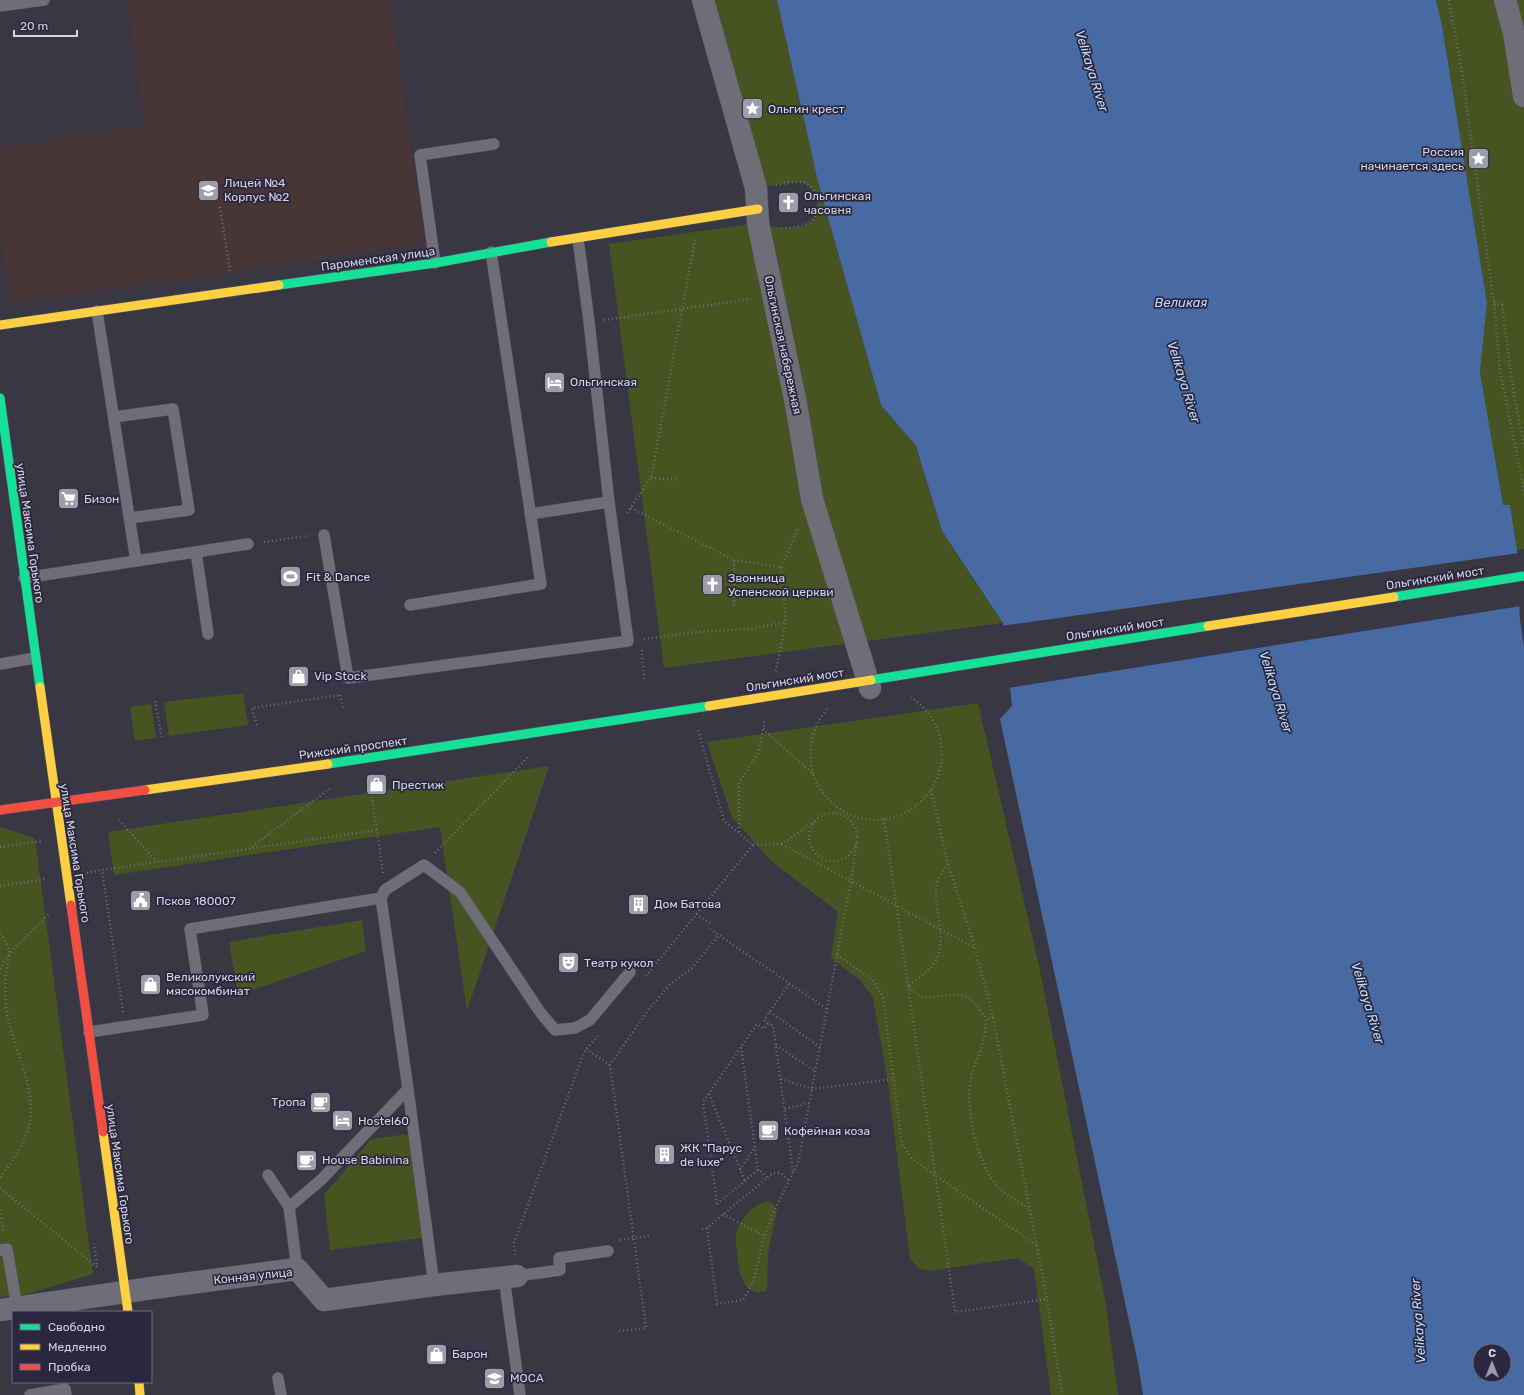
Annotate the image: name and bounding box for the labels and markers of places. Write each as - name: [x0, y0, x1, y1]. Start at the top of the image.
- place icon: Ольгин крест: [740, 96, 766, 122]
- place label: Ольгин крест: [768, 102, 845, 116]
- place label: Россия начинается здесь: [1361, 145, 1464, 173]
- place icon: Россия начинается здесь: [1466, 146, 1492, 172]
- place label: Лицей №4 Корпус №2: [224, 176, 289, 204]
- school or university icon: Лицей №4 Корпус №2: [195, 177, 221, 203]
- place label: Ольгинская часовня: [804, 189, 871, 217]
- church icon: Ольгинская часовня: [775, 190, 801, 216]
- hotel icon: Ольгинская: [541, 369, 567, 395]
- place label: Ольгинская: [570, 375, 637, 389]
- supermarket icon: Бизон: [55, 486, 81, 512]
- place label: Бизон: [84, 492, 119, 506]
- sports icon: Fit & Dance: [278, 564, 304, 590]
- place label: Fit & Dance: [306, 570, 371, 584]
- place label: Звонница Успенской церкви: [728, 571, 834, 599]
- church icon: Звонница Успенской церкви: [699, 572, 725, 598]
- shop icon: Vip Stock: [286, 663, 312, 689]
- place label: Vip Stock: [314, 669, 367, 683]
- shop icon: Престиж: [363, 772, 389, 798]
- place label: Престиж: [392, 778, 445, 792]
- public building icon: Псков 180007: [127, 888, 153, 914]
- building icon: Дом Батова: [626, 891, 652, 917]
- place label: Псков 180007: [156, 894, 236, 908]
- place label: Дом Батова: [654, 897, 721, 911]
- theatre icon: Театр кукол: [556, 950, 582, 976]
- place label: Театр кукол: [584, 956, 653, 970]
- place label: Великолукский мясокомбинат: [166, 970, 255, 998]
- shop icon: Великолукский мясокомбинат: [137, 971, 163, 997]
- cafe icon: Тропа: [308, 1089, 334, 1115]
- place label: Тропа: [271, 1095, 306, 1109]
- hotel icon: Hostel60: [329, 1108, 355, 1134]
- place label: Hostel60: [358, 1114, 409, 1128]
- cafe icon: Кофейная коза: [756, 1118, 782, 1144]
- place label: Кофейная коза: [784, 1124, 870, 1138]
- place label: ЖК "Парус de luxe": [680, 1141, 742, 1169]
- building icon: ЖК "Парус de luxe": [652, 1142, 678, 1168]
- cafe icon: House Babinina: [294, 1147, 320, 1173]
- place label: House Babinina: [322, 1153, 409, 1167]
- shop icon: Барон: [424, 1341, 450, 1367]
- place label: Барон: [452, 1347, 488, 1361]
- school or university icon: МОСА: [481, 1365, 507, 1391]
- place label: МОСА: [510, 1371, 544, 1385]

